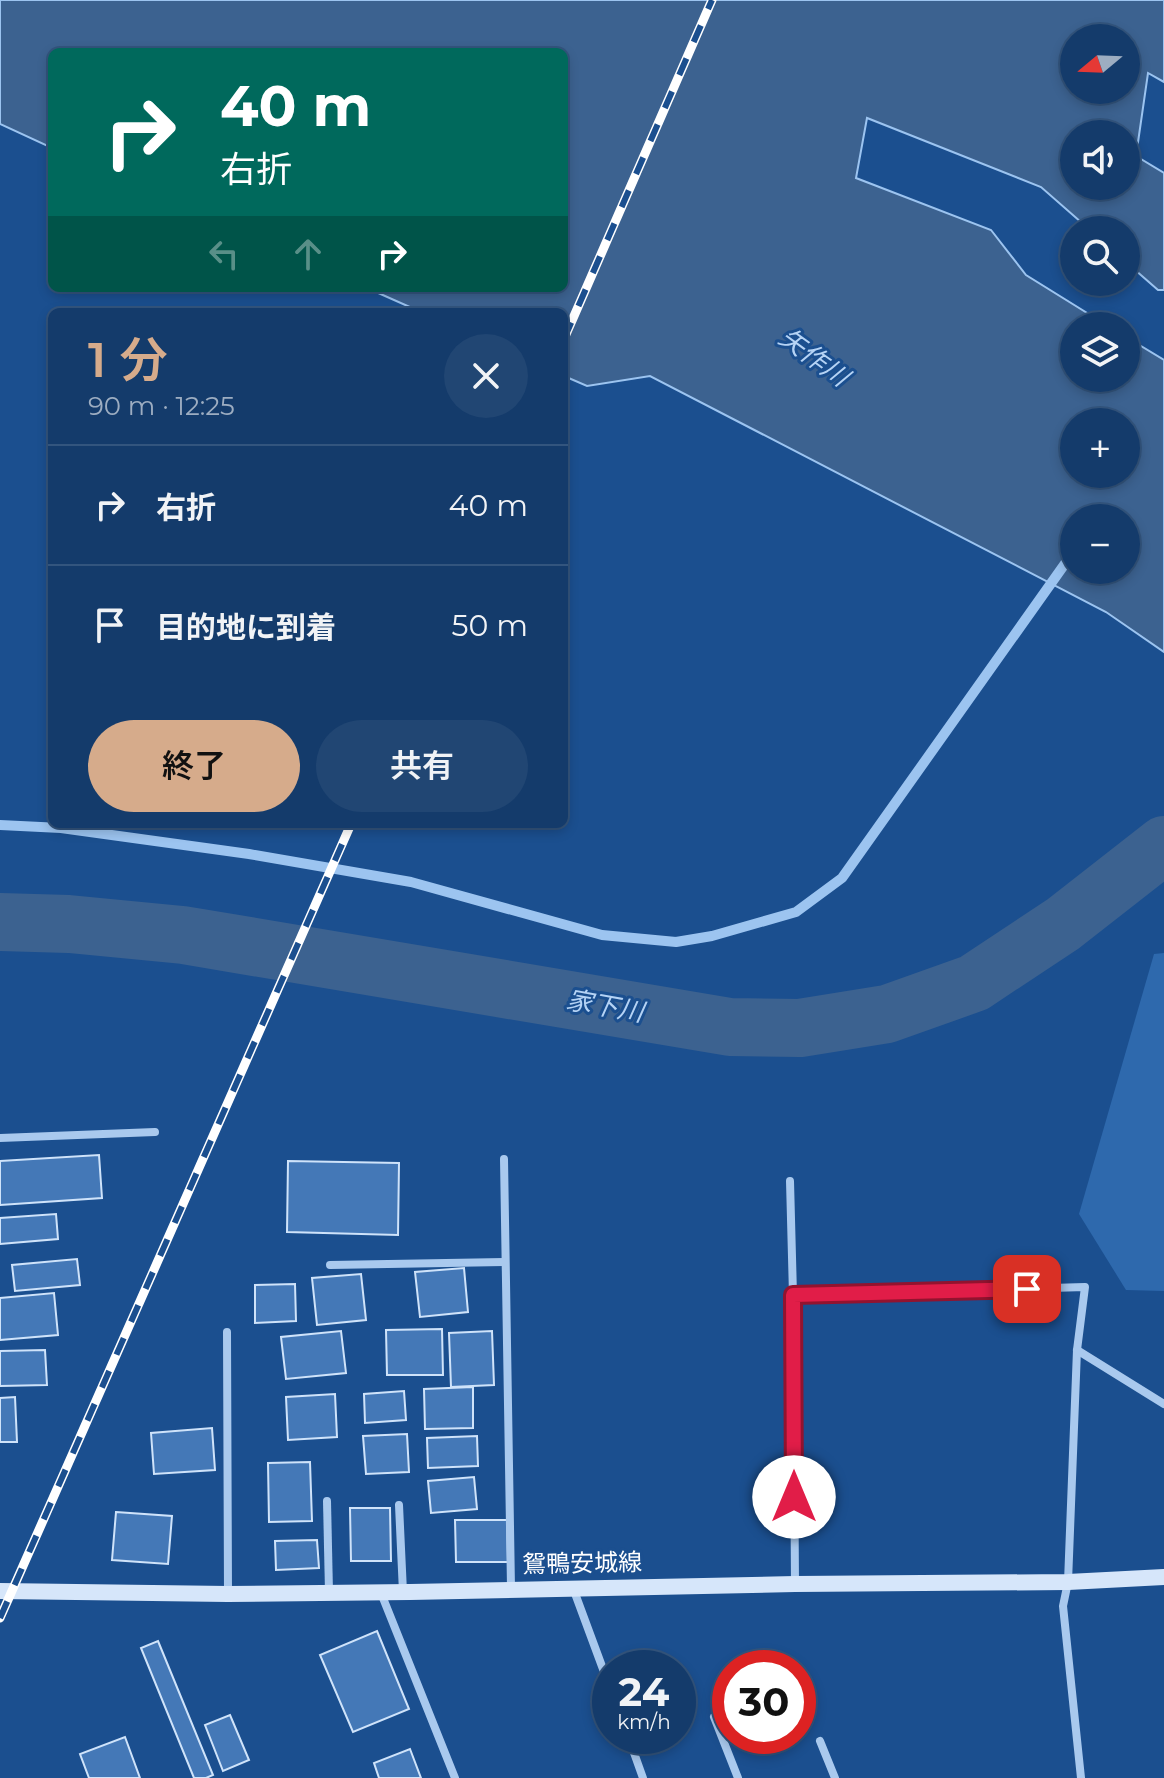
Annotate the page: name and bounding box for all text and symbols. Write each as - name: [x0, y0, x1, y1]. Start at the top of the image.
- north arrow: [1060, 24, 1140, 104]
- map controls: [1060, 24, 1140, 584]
- text: 40 m: [220, 72, 371, 140]
- icon: right: [88, 80, 192, 184]
- button: sound: [1060, 120, 1140, 200]
- text: 右折: [220, 147, 292, 191]
- button: search: [1060, 216, 1140, 296]
- icon: left: [202, 232, 246, 276]
- icon: ahead: [286, 232, 330, 276]
- icon: right: [370, 232, 414, 276]
- button: layers: [1060, 312, 1140, 392]
- water label: 矢作川: [773, 321, 857, 395]
- text: 1 分: [88, 331, 168, 389]
- button: close: [444, 334, 528, 418]
- text: 90 m · 12:25: [88, 390, 235, 422]
- button: +: [1060, 408, 1140, 488]
- icon: right: [88, 483, 132, 527]
- text: 40 m: [449, 487, 528, 524]
- text: 右折: [156, 489, 216, 526]
- button: −: [1060, 504, 1140, 584]
- icon: arrive: [88, 603, 132, 647]
- text: 50 m: [451, 607, 528, 644]
- text: 目的地に到着: [156, 609, 336, 646]
- button: 終了: [88, 720, 300, 812]
- button: 共有: [316, 720, 528, 812]
- water label: 家下川: [564, 983, 649, 1029]
- pin: [993, 1255, 1061, 1323]
- icon: arrive: [1005, 1267, 1049, 1311]
- position arrow: [752, 1455, 836, 1539]
- street label: 鴛鴨安城線: [522, 1547, 642, 1579]
- speed limit sign: 30: [712, 1650, 816, 1754]
- text: 24: [619, 1667, 669, 1716]
- text: km/h: [617, 1710, 671, 1734]

